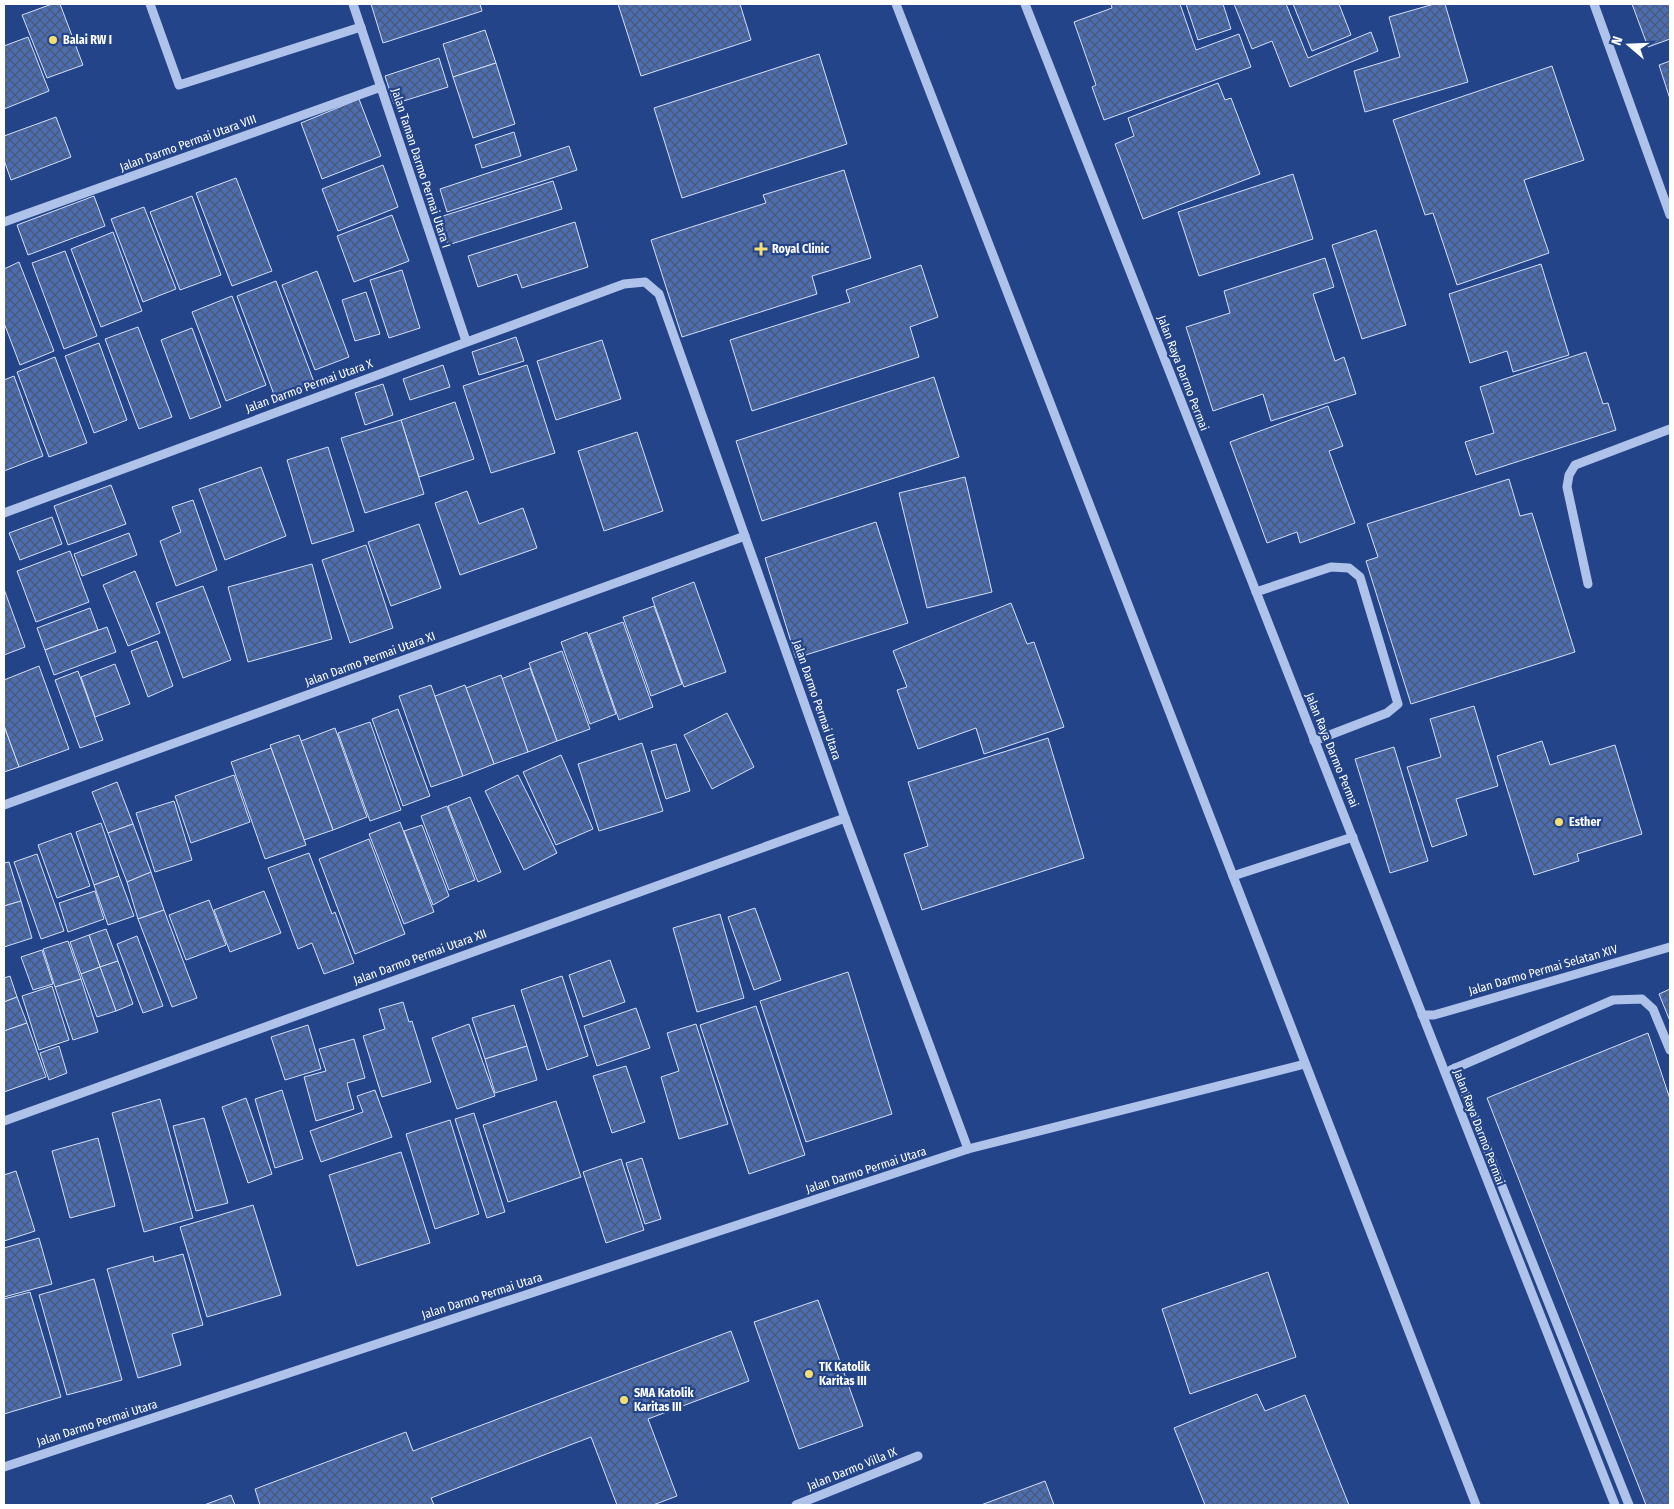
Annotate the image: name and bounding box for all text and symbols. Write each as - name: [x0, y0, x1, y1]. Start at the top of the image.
- north arrow: [1604, 20, 1654, 70]
- place label: Balai RW I: [63, 33, 112, 47]
- marker: Balai RW I: [47, 34, 59, 46]
- text: N: [1608, 34, 1627, 48]
- street label: Jalan Taman Darmo Permai Utara I: [389, 86, 453, 250]
- street label: Jalan Darmo Permai Utara VIII: [118, 112, 258, 174]
- marker: Royal Clinic: [754, 242, 768, 256]
- place label: Royal Clinic: [772, 242, 830, 256]
- street label: Jalan Raya Darmo Permai: [1154, 313, 1212, 433]
- street label: Jalan Darmo Permai Utara X: [243, 356, 375, 416]
- street label: Jalan Darmo Permai Utara XI: [303, 629, 437, 689]
- street label: Jalan Darmo Permai Utara: [790, 638, 844, 762]
- street label: Jalan Raya Darmo Permai: [1303, 691, 1361, 809]
- place label: Esther: [1569, 815, 1601, 829]
- marker: Esther: [1553, 816, 1565, 828]
- street label: Jalan Darmo Permai Utara XII: [351, 926, 489, 988]
- street label: Jalan Darmo Permai Selatan XIV: [1467, 942, 1620, 998]
- street label: Jalan Raya Darmo Permai: [1450, 1067, 1508, 1187]
- street label: Jalan Darmo Permai Utara: [804, 1144, 928, 1196]
- street label: Jalan Darmo Permai Utara: [420, 1270, 544, 1322]
- place label: TK Katolik Karitas III: [819, 1360, 871, 1388]
- marker: TK Katolik Karitas III: [803, 1368, 815, 1380]
- place label: SMA Katolik Karitas III: [634, 1386, 694, 1414]
- marker: SMA Katolik Karitas III: [618, 1394, 630, 1406]
- street label: Jalan Darmo Permai Utara: [35, 1397, 159, 1449]
- street label: Jalan Darmo Villa IX: [805, 1445, 899, 1493]

